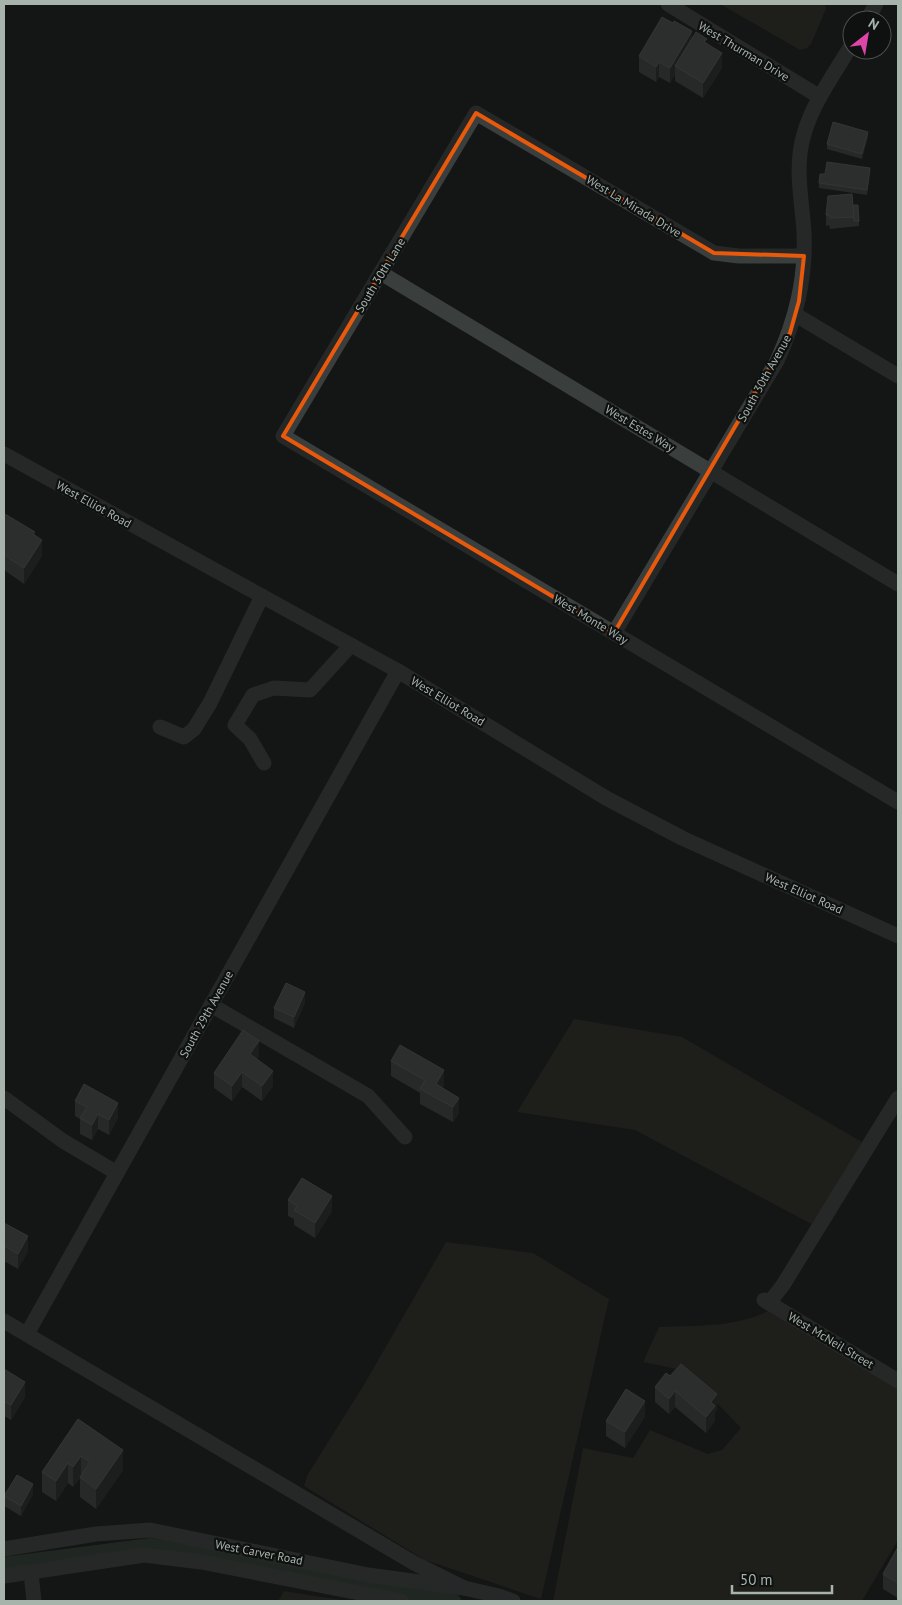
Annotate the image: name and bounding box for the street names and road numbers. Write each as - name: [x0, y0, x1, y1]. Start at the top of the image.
- street label: West Thurman Drive: [696, 18, 792, 84]
- street label: West La Mirada Drive: [584, 172, 684, 240]
- street label: South 30th Lane: [352, 235, 408, 315]
- street label: South 30th Avenue: [734, 332, 794, 424]
- street label: West Estes Way: [603, 401, 678, 455]
- street label: West Elliot Road: [54, 477, 134, 531]
- street label: West Monte Way: [551, 591, 631, 647]
- street label: West Elliot Road: [408, 673, 488, 729]
- street label: West Elliot Road: [763, 869, 845, 917]
- street label: South 29th Avenue: [176, 968, 236, 1060]
- street label: West McNeil Street: [785, 1308, 877, 1372]
- street label: West Carver Road: [214, 1536, 304, 1568]

